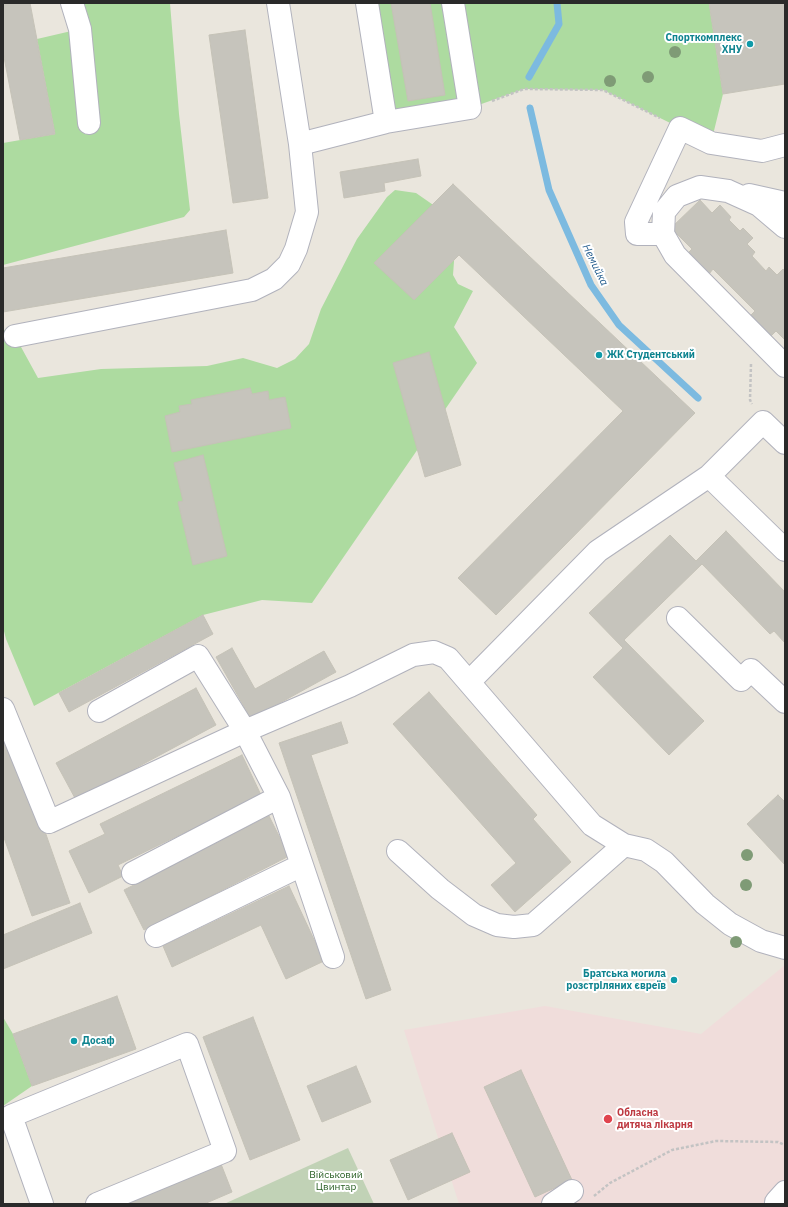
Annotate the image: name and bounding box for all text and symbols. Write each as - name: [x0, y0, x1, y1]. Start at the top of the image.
- place label: Спорткомплекс ХНУ: [666, 32, 742, 56]
- marker: Спорткомплекс ХНУ: [745, 39, 755, 49]
- water label: Немийка: [579, 242, 611, 288]
- place label: ЖК Студентський: [607, 349, 695, 361]
- marker: ЖК Студентський: [594, 350, 604, 360]
- place label: Братська могила розстріляних євреїв: [566, 968, 666, 992]
- marker: Братська могила розстріляних євреїв: [669, 975, 679, 985]
- place label: Досаф: [82, 1035, 115, 1047]
- marker: Досаф: [69, 1036, 79, 1046]
- place label: Обласна дитяча лікарня: [617, 1107, 693, 1130]
- marker: Обласна дитяча лікарня: [602, 1113, 614, 1125]
- park label: Військовий Цвинтар: [309, 1169, 363, 1192]

